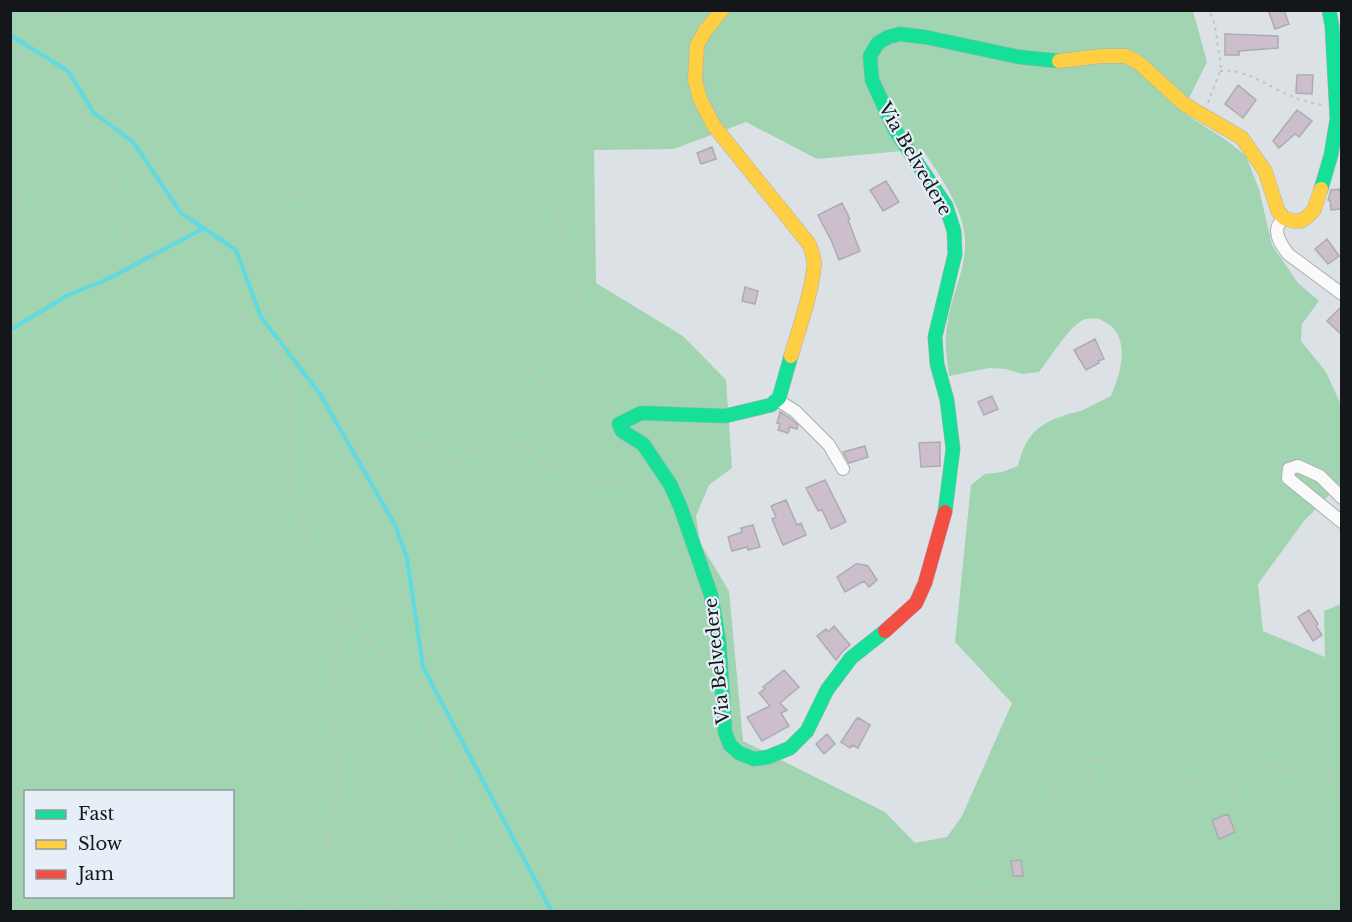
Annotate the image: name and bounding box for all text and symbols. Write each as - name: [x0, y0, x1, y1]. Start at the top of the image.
- street label: Via Belvedere: [873, 98, 956, 219]
- street label: Via Belvedere: [699, 597, 735, 726]
- legend: [24, 790, 234, 898]
- text: Fast: [78, 803, 115, 825]
- text: Slow: [78, 833, 123, 855]
- text: Jam: [76, 863, 114, 885]

